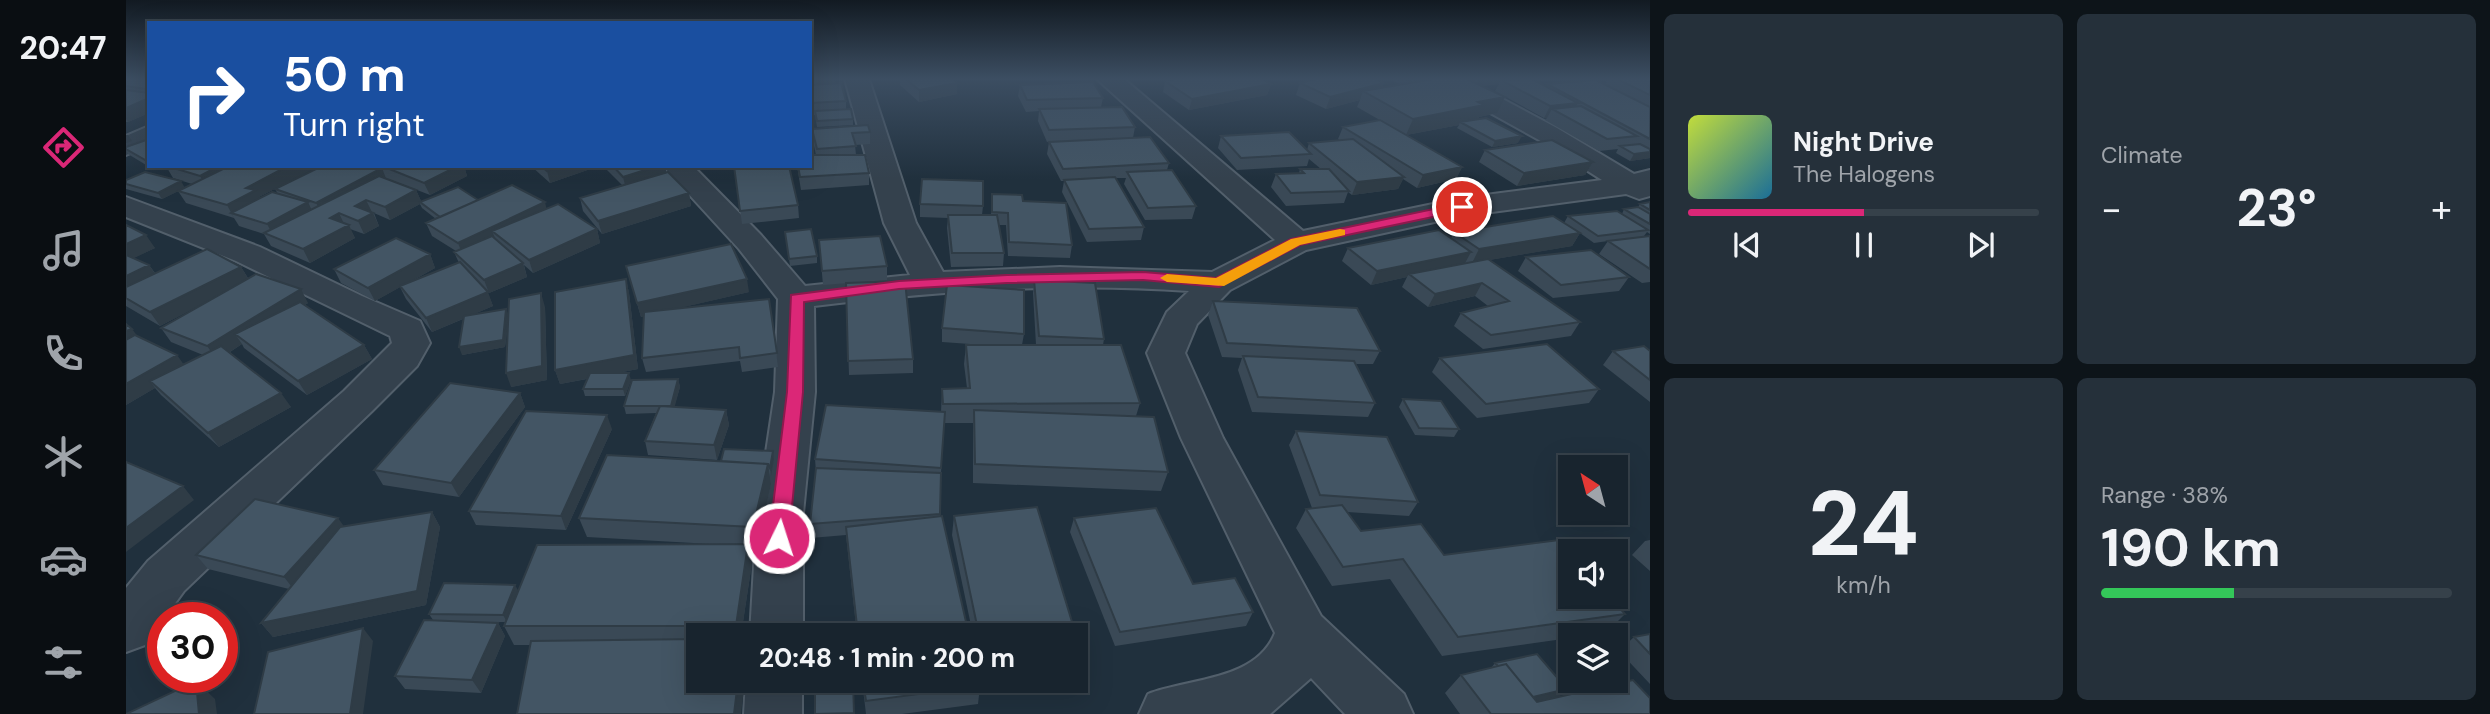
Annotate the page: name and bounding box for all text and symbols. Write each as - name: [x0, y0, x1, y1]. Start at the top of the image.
- text: 20:47: [20, 27, 106, 69]
- text: 50 m: [283, 42, 406, 106]
- icon: right: [168, 49, 259, 140]
- text: Turn right: [283, 104, 425, 146]
- icon: directions: [39, 123, 88, 172]
- text: Night Drive: [1793, 125, 1934, 159]
- text: Climate: [2101, 140, 2183, 170]
- text: The Halogens: [1793, 159, 1935, 189]
- text: 23°: [2236, 174, 2317, 242]
- pin: [1432, 177, 1492, 237]
- text: −: [2101, 184, 2122, 234]
- text: +: [2431, 184, 2452, 234]
- icon: arrive: [1443, 188, 1481, 226]
- icon: music: [39, 226, 88, 275]
- icon: previous: [1728, 226, 1766, 264]
- icon: pause: [1845, 226, 1883, 264]
- icon: next: [1962, 226, 2000, 264]
- icon: phone: [39, 329, 88, 378]
- icon: climate: [39, 432, 88, 481]
- north arrow: [1558, 455, 1628, 525]
- map controls: [1558, 455, 1628, 693]
- text: 24: [1808, 465, 1919, 583]
- text: Range · 38%: [2101, 480, 2228, 510]
- position arrow: [742, 501, 816, 575]
- text: 190 km: [2101, 514, 2281, 582]
- icon: car: [39, 535, 88, 584]
- button: sound: [1558, 539, 1628, 609]
- text: km/h: [1836, 570, 1891, 600]
- speed limit sign: 30: [147, 602, 238, 693]
- button: layers: [1558, 623, 1628, 693]
- icon: filters: [39, 638, 88, 687]
- text: 20:48 · 1 min · 200 m: [759, 641, 1015, 675]

